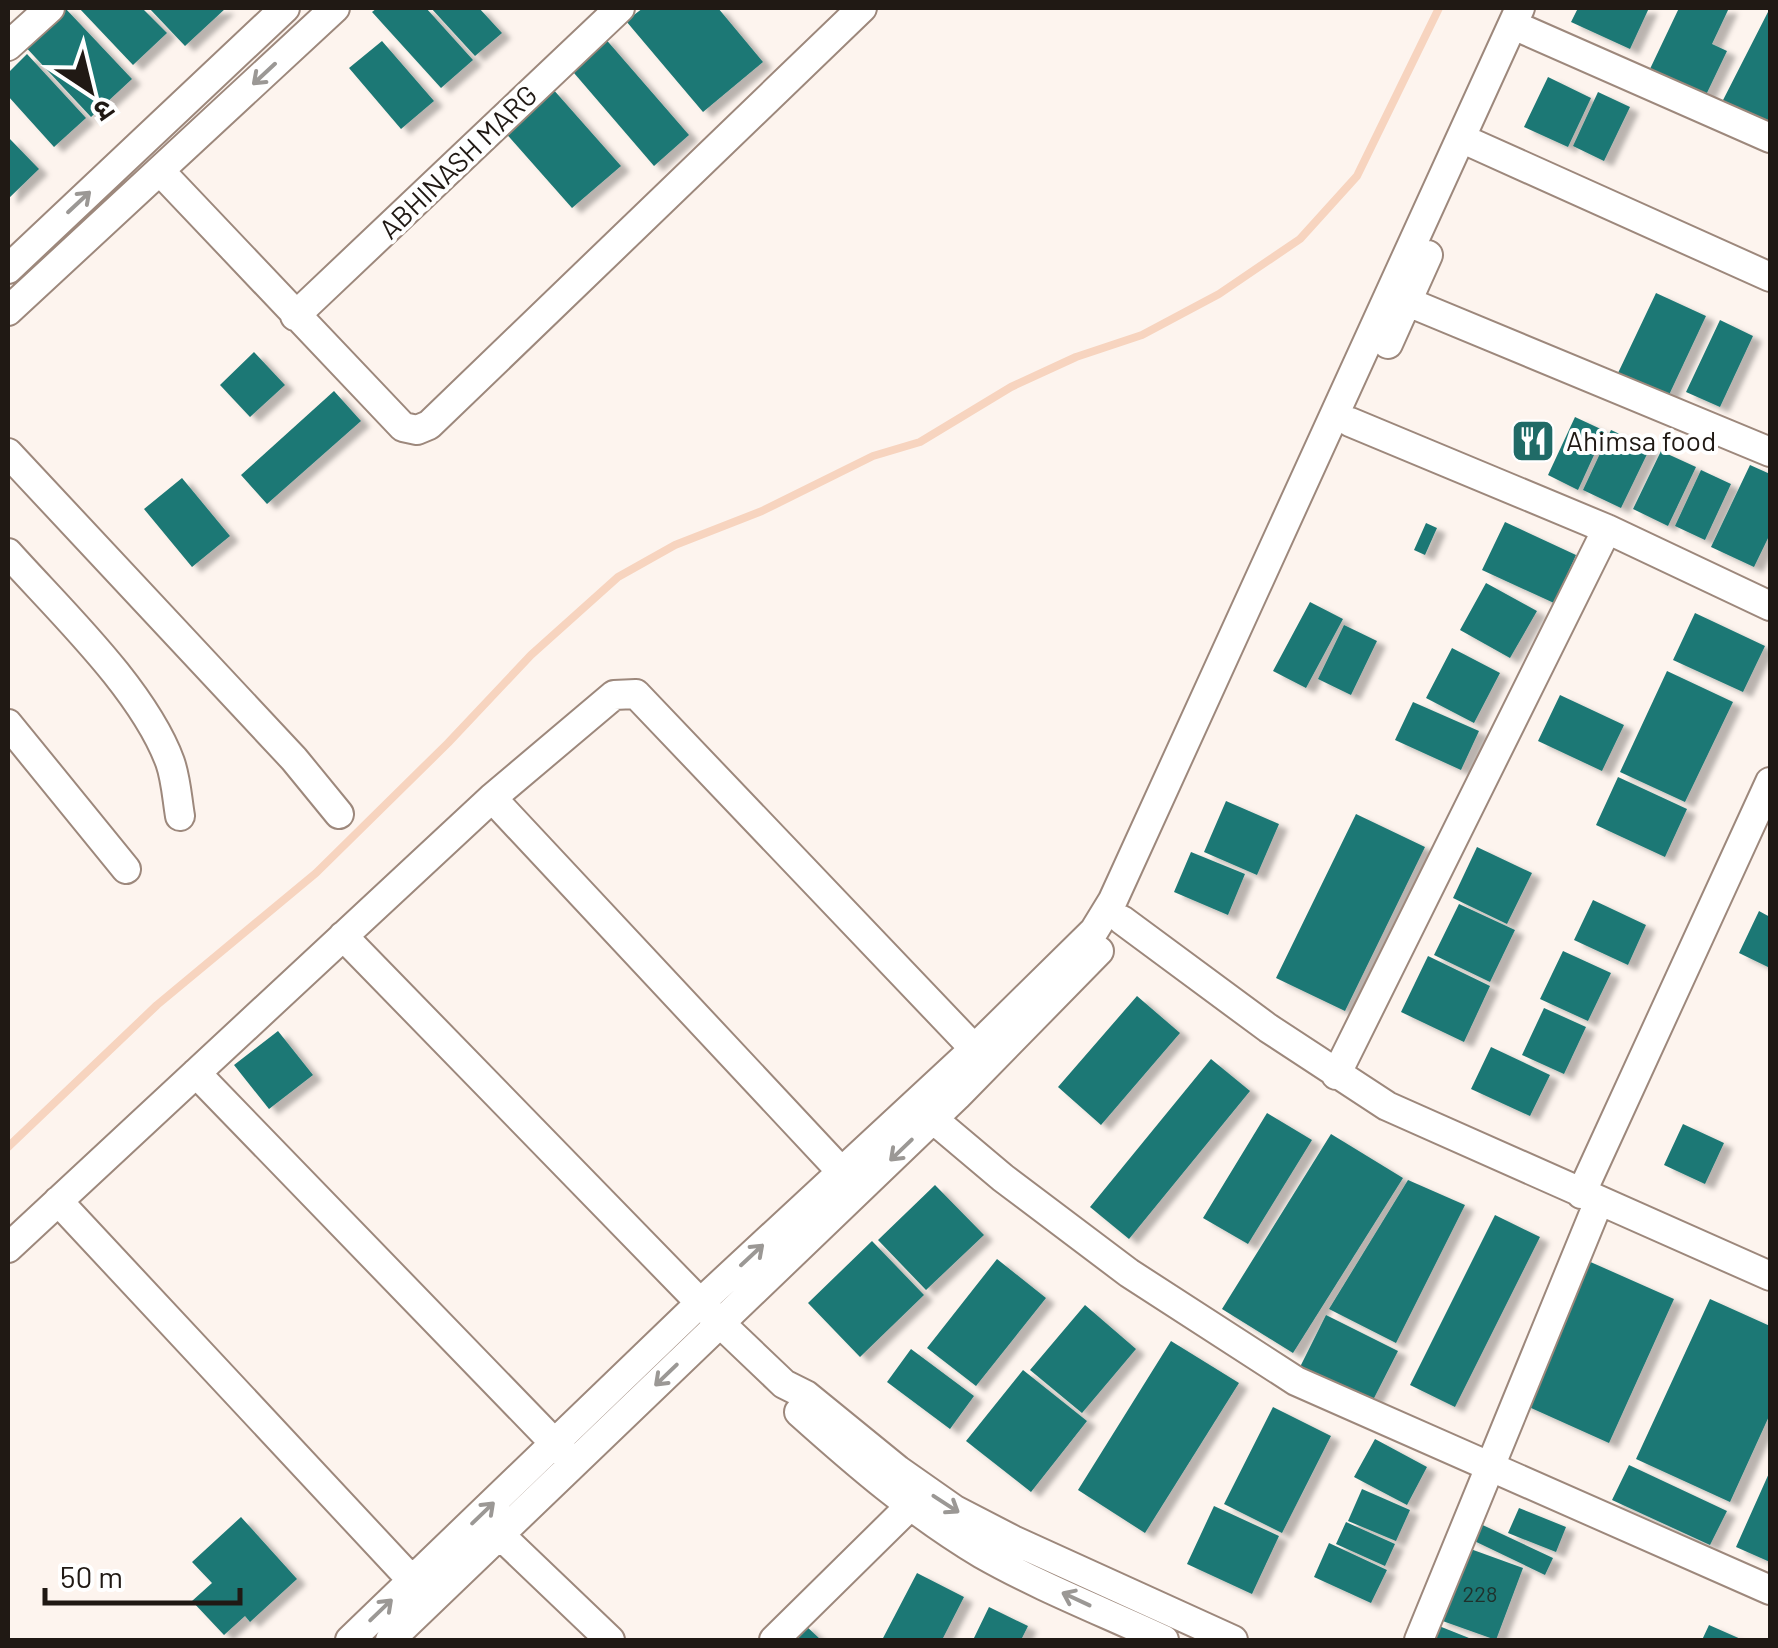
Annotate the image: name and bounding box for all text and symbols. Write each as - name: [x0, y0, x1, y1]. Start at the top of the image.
- north arrow: [40, 40, 140, 140]
- one-way arrow: [252, 62, 277, 85]
- street label: ABHINASH MARG: [371, 77, 543, 245]
- text: उ: [88, 93, 121, 130]
- one-way arrow: [66, 191, 91, 214]
- restaurant icon: Ahimsa food: [1510, 418, 1556, 464]
- place label: Ahimsa food: [1566, 423, 1716, 457]
- one-way arrow: [889, 1138, 914, 1161]
- one-way arrow: [739, 1244, 764, 1267]
- one-way arrow: [655, 1363, 679, 1387]
- one-way arrow: [932, 1493, 960, 1514]
- one-way arrow: [470, 1501, 495, 1525]
- scale bar: [45, 1543, 240, 1605]
- text: 50 m: [60, 1558, 123, 1594]
- house number: 228: [1462, 1580, 1498, 1606]
- one-way arrow: [1062, 1588, 1092, 1607]
- one-way arrow: [369, 1598, 393, 1622]

